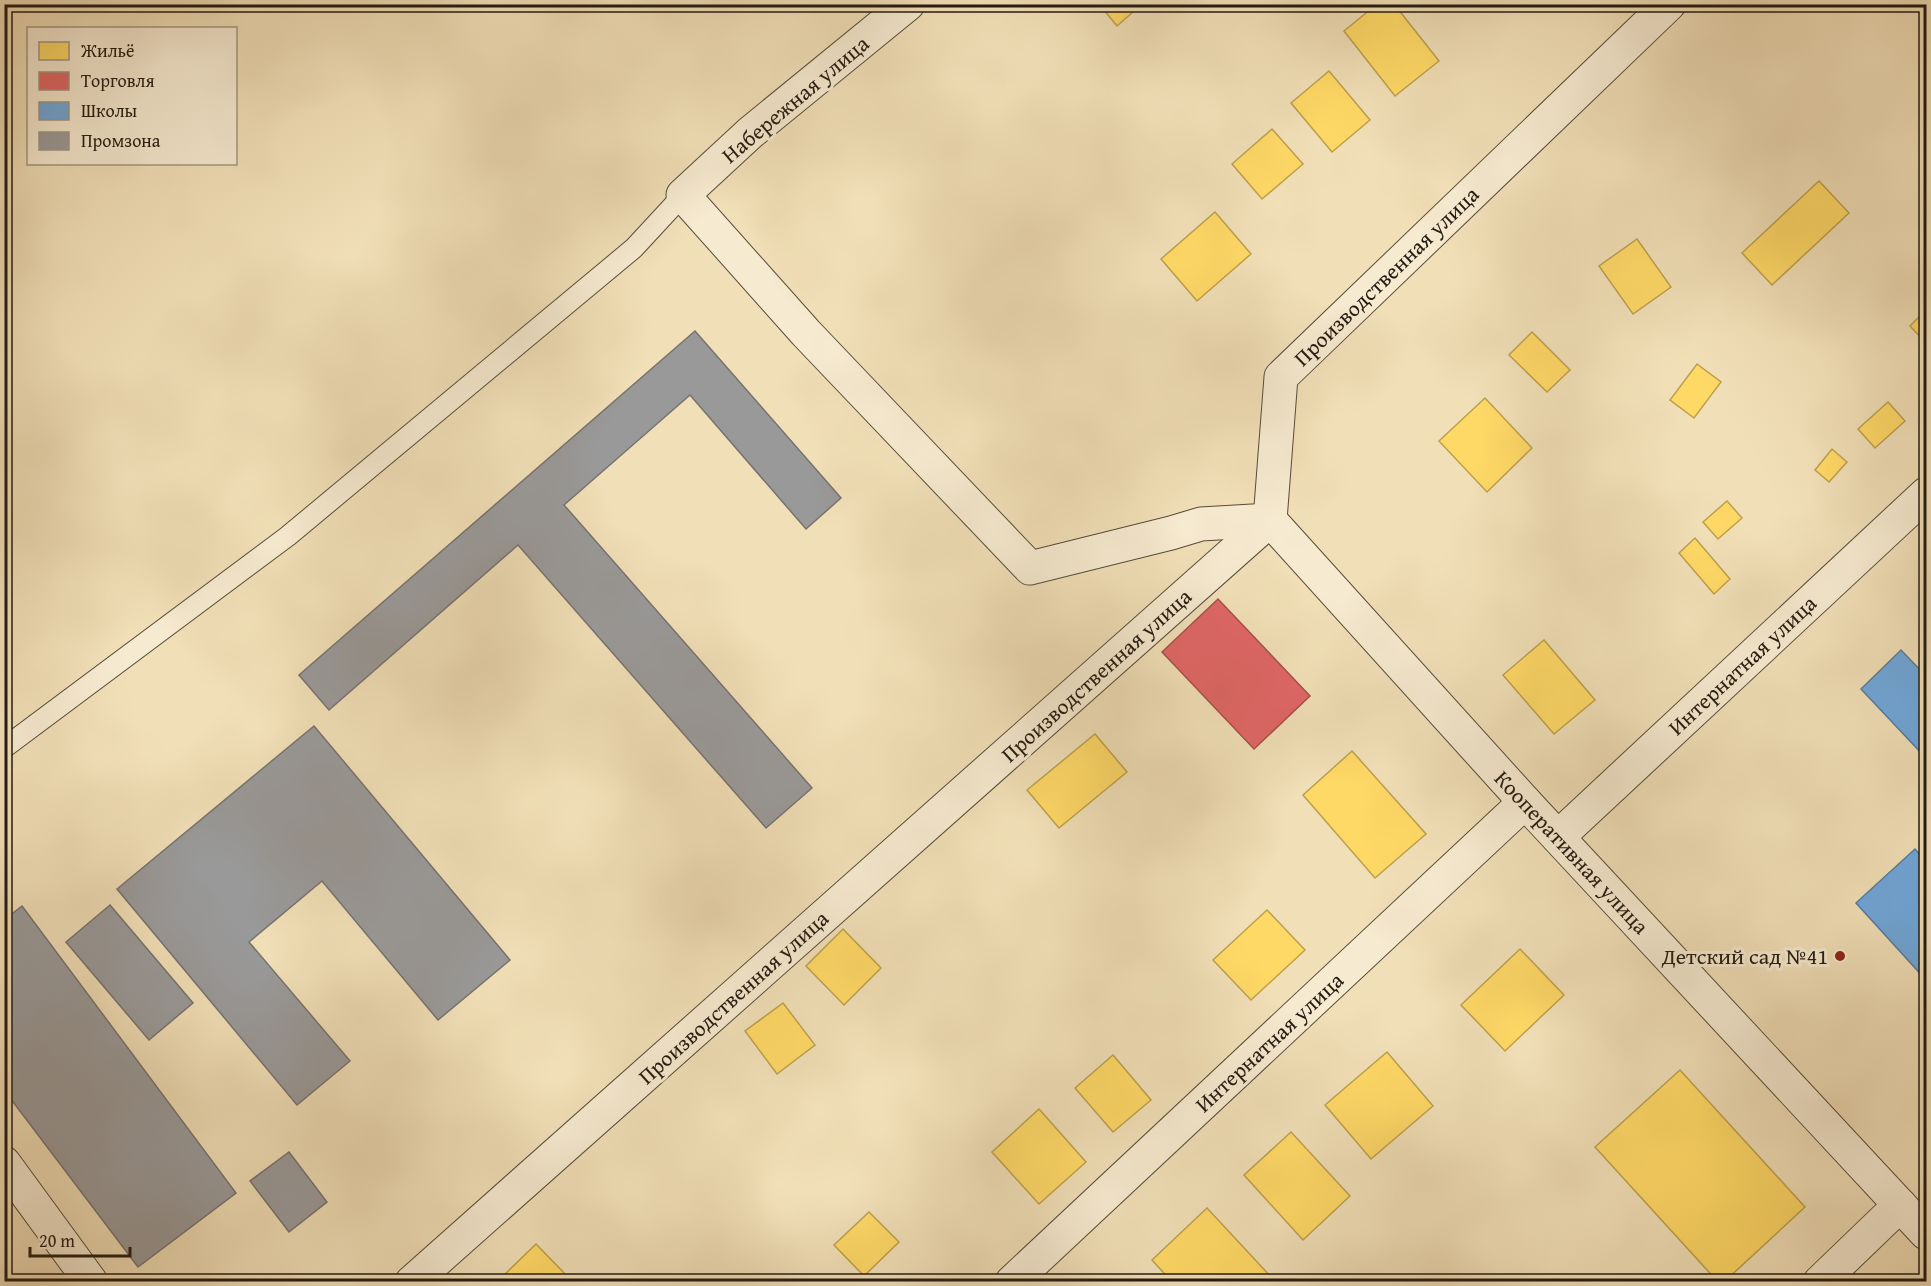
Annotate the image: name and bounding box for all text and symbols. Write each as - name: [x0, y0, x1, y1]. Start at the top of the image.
- legend: [27, 27, 237, 165]
- street label: Набережная улица: [714, 27, 876, 170]
- text: Жильё: [80, 37, 135, 64]
- text: Торговля: [81, 67, 155, 94]
- text: Школы: [81, 97, 138, 124]
- text: Промзона: [81, 127, 161, 154]
- street label: Производственная улица: [1286, 178, 1486, 373]
- street label: Производственная улица: [994, 580, 1199, 769]
- street label: Интернатная улица: [1661, 587, 1824, 742]
- street label: Кооперативная улица: [1487, 763, 1657, 942]
- street label: Производственная улица: [631, 902, 836, 1091]
- place label: Детский сад №41: [1661, 940, 1828, 972]
- marker: Детский сад №41: [1833, 949, 1847, 963]
- street label: Интернатная улица: [1188, 964, 1351, 1119]
- scale bar: [30, 1220, 130, 1258]
- text: 20 m: [39, 1227, 75, 1254]

